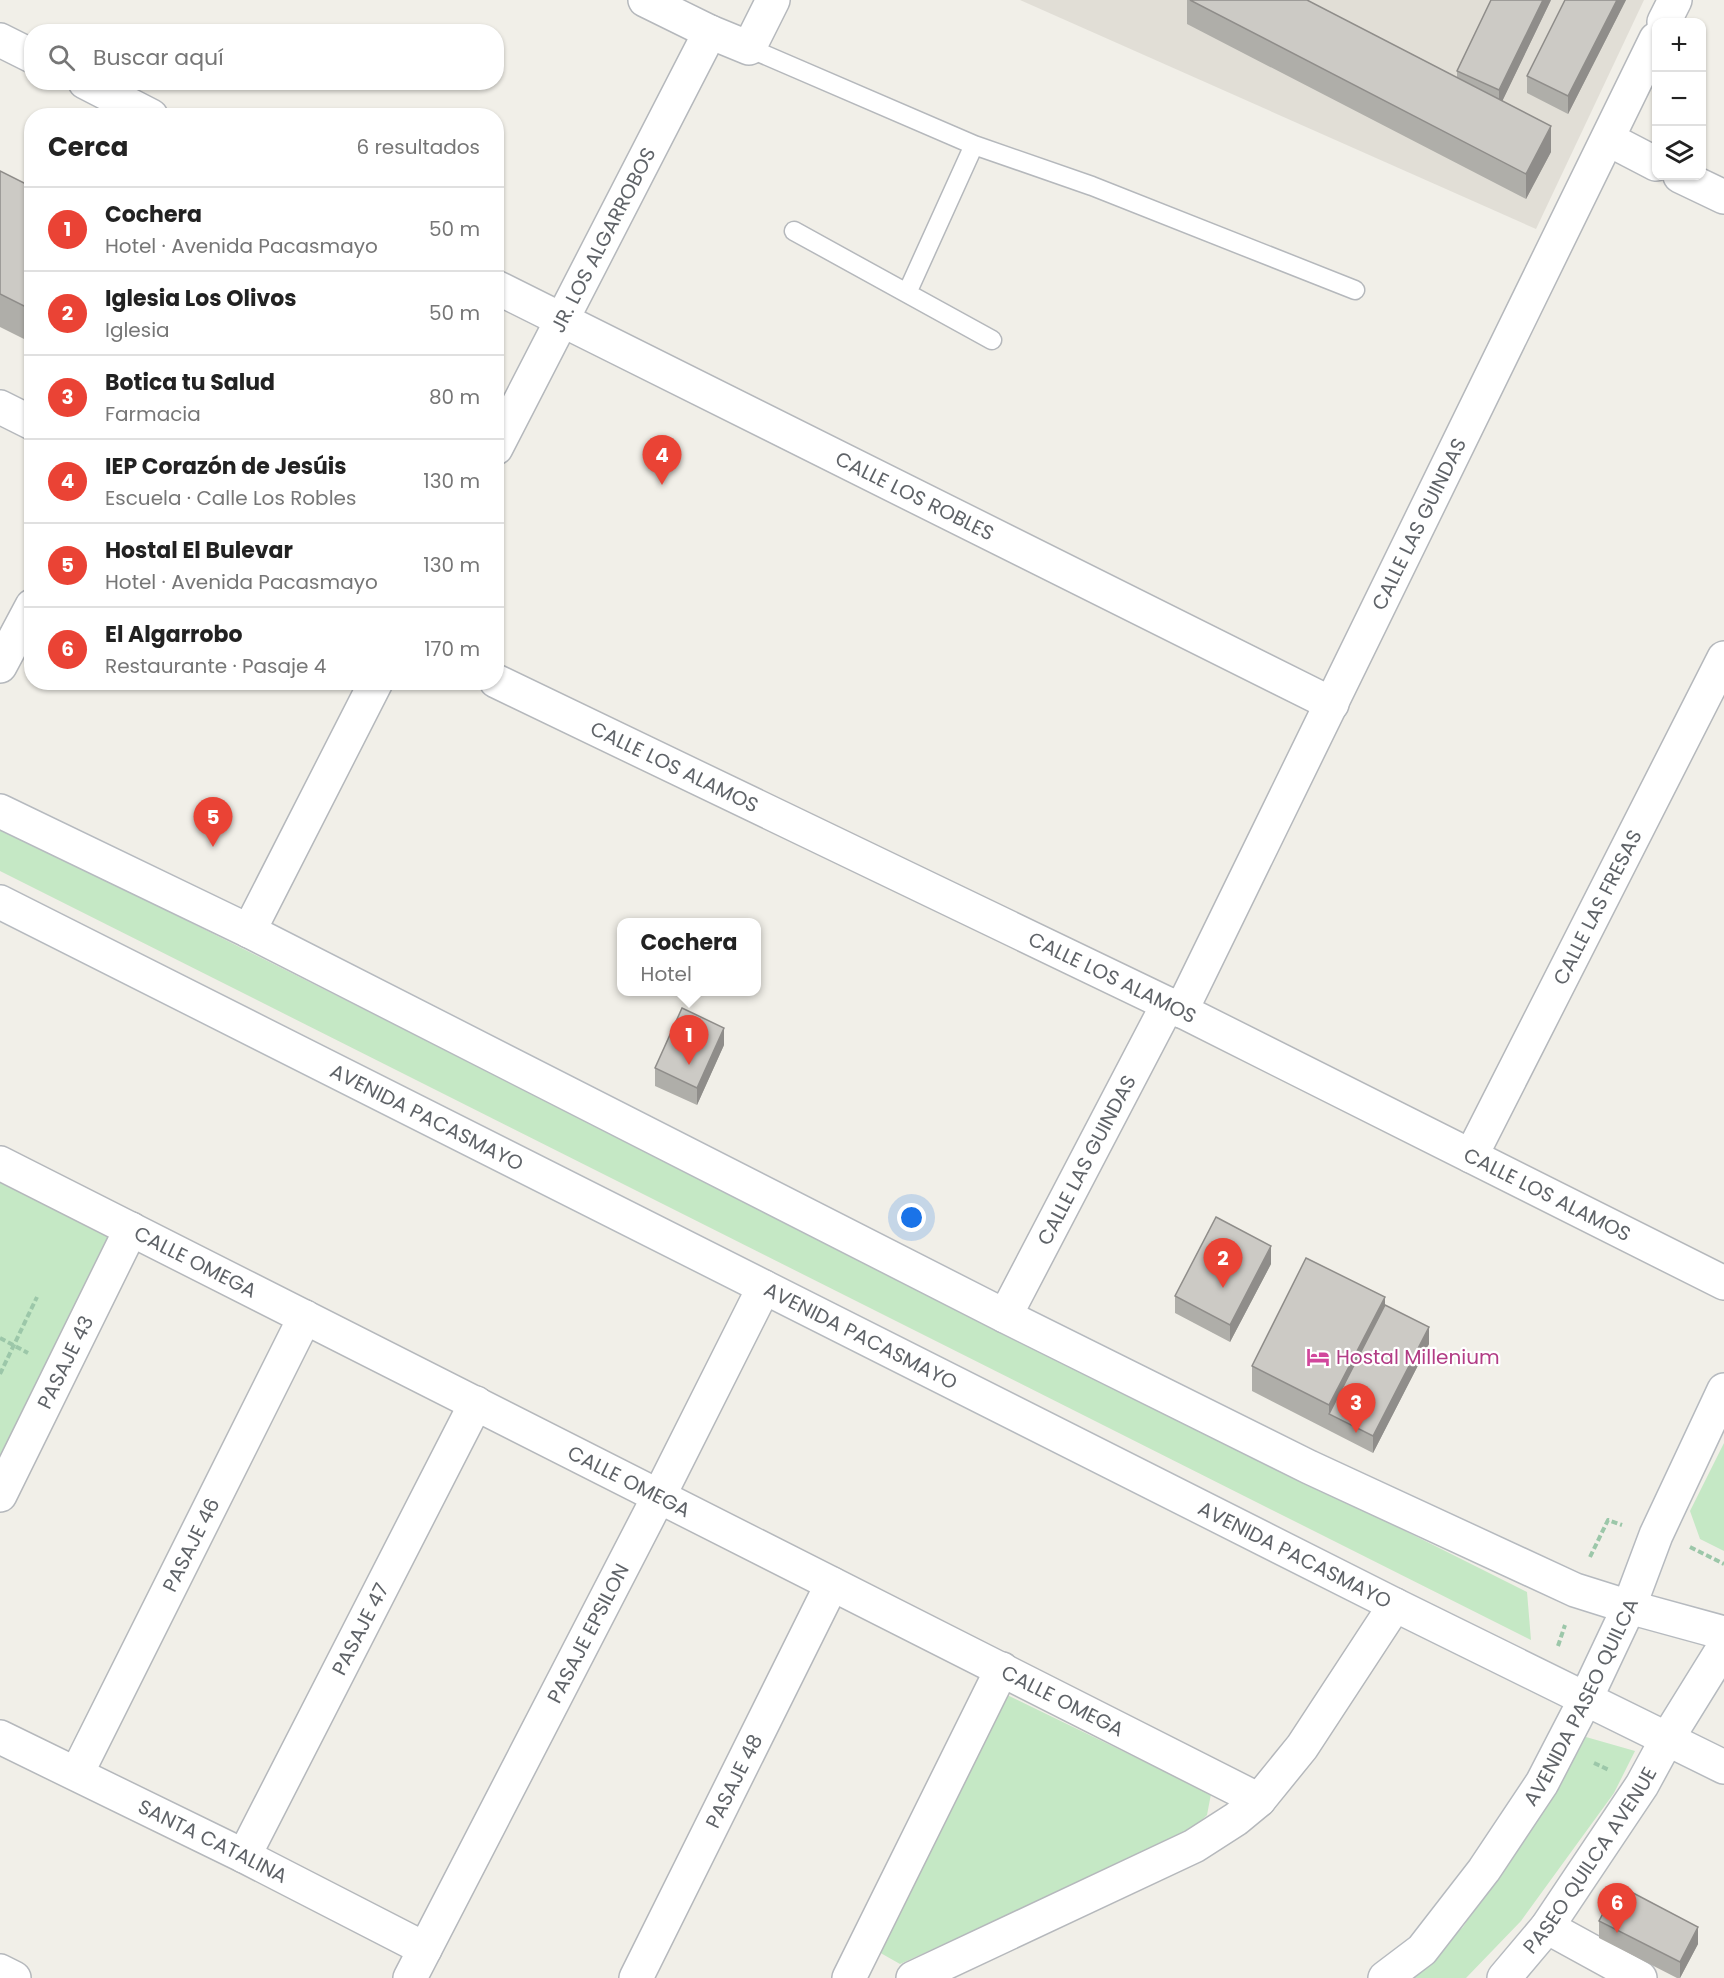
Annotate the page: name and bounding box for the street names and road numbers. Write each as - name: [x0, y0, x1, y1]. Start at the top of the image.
- street label: JR. LOS ALGARROBOS: [544, 142, 662, 337]
- street label: CALLE LAS GUINDAS: [1365, 433, 1473, 615]
- street label: CALLE LOS ROBLES: [831, 445, 999, 547]
- street label: CALLE LOS ALAMOS: [586, 714, 763, 819]
- street label: CALLE LAS FRESAS: [1546, 825, 1648, 990]
- street label: CALLE LOS ALAMOS: [1024, 925, 1201, 1030]
- street label: AVENIDA PACASMAYO: [325, 1057, 528, 1178]
- street label: CALLE LAS GUINDAS: [1030, 1070, 1143, 1250]
- street label: CALLE LOS ALAMOS: [1459, 1141, 1636, 1248]
- street label: CALLE OMEGA: [129, 1219, 262, 1305]
- street label: AVENIDA PACASMAYO: [759, 1275, 962, 1396]
- street label: PASAJE 43: [31, 1311, 100, 1414]
- street label: CALLE OMEGA: [563, 1439, 695, 1524]
- street label: PASAJE 46: [156, 1493, 226, 1597]
- street label: AVENIDA PACASMAYO: [1193, 1494, 1396, 1615]
- street label: PASAJE EPSILON: [540, 1559, 636, 1708]
- street label: PASAJE 47: [325, 1578, 396, 1680]
- street label: AVENIDA PASEO QUILCA: [1517, 1595, 1645, 1811]
- street label: CALLE OMEGA: [997, 1658, 1129, 1743]
- street label: PASAJE 48: [699, 1729, 769, 1833]
- street label: PASEO QUILCA AVENUE: [1516, 1762, 1663, 1960]
- street label: SANTA CATALINA: [133, 1793, 292, 1890]

